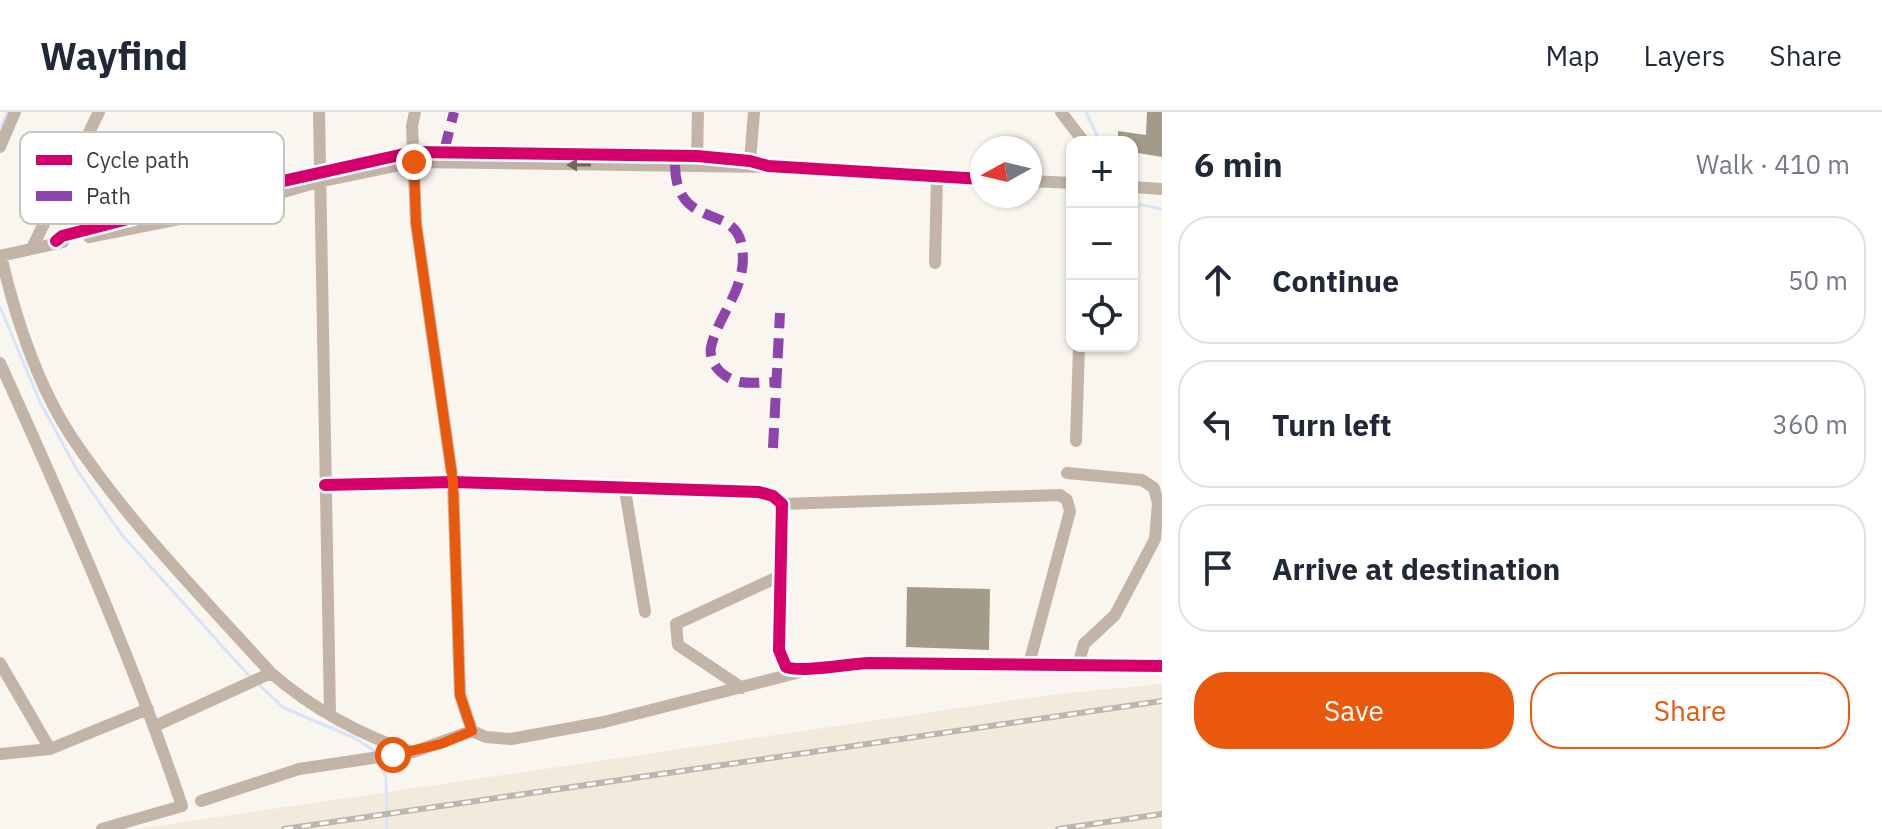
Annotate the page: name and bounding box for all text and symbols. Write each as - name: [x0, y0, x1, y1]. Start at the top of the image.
- text: Wayfind: [40, 31, 188, 80]
- text: Map: [1545, 37, 1599, 74]
- text: Layers: [1643, 37, 1725, 74]
- text: Share: [1769, 37, 1842, 74]
- legend: [20, 132, 284, 224]
- north arrow: [970, 136, 1042, 208]
- map controls: [1066, 136, 1138, 352]
- button: +: [1066, 136, 1138, 208]
- text: 6 min: [1194, 142, 1283, 186]
- route end: [396, 144, 432, 180]
- text: Cycle path: [86, 145, 190, 174]
- text: Walk · 410 m: [1696, 147, 1850, 181]
- one-way arrow: [566, 159, 591, 171]
- text: Path: [86, 181, 131, 210]
- button: −: [1066, 208, 1138, 280]
- icon: ahead: [1196, 258, 1240, 302]
- text: Continue: [1272, 261, 1399, 300]
- text: 50 m: [1788, 263, 1848, 297]
- button: locate: [1066, 280, 1138, 352]
- icon: left: [1196, 402, 1240, 446]
- text: Turn left: [1272, 405, 1391, 444]
- text: 360 m: [1772, 407, 1848, 441]
- icon: arrive: [1196, 546, 1240, 590]
- text: Arrive at destination: [1272, 549, 1560, 588]
- button: Save: [1194, 672, 1514, 749]
- button: Share: [1530, 672, 1850, 749]
- route start: [375, 737, 411, 773]

